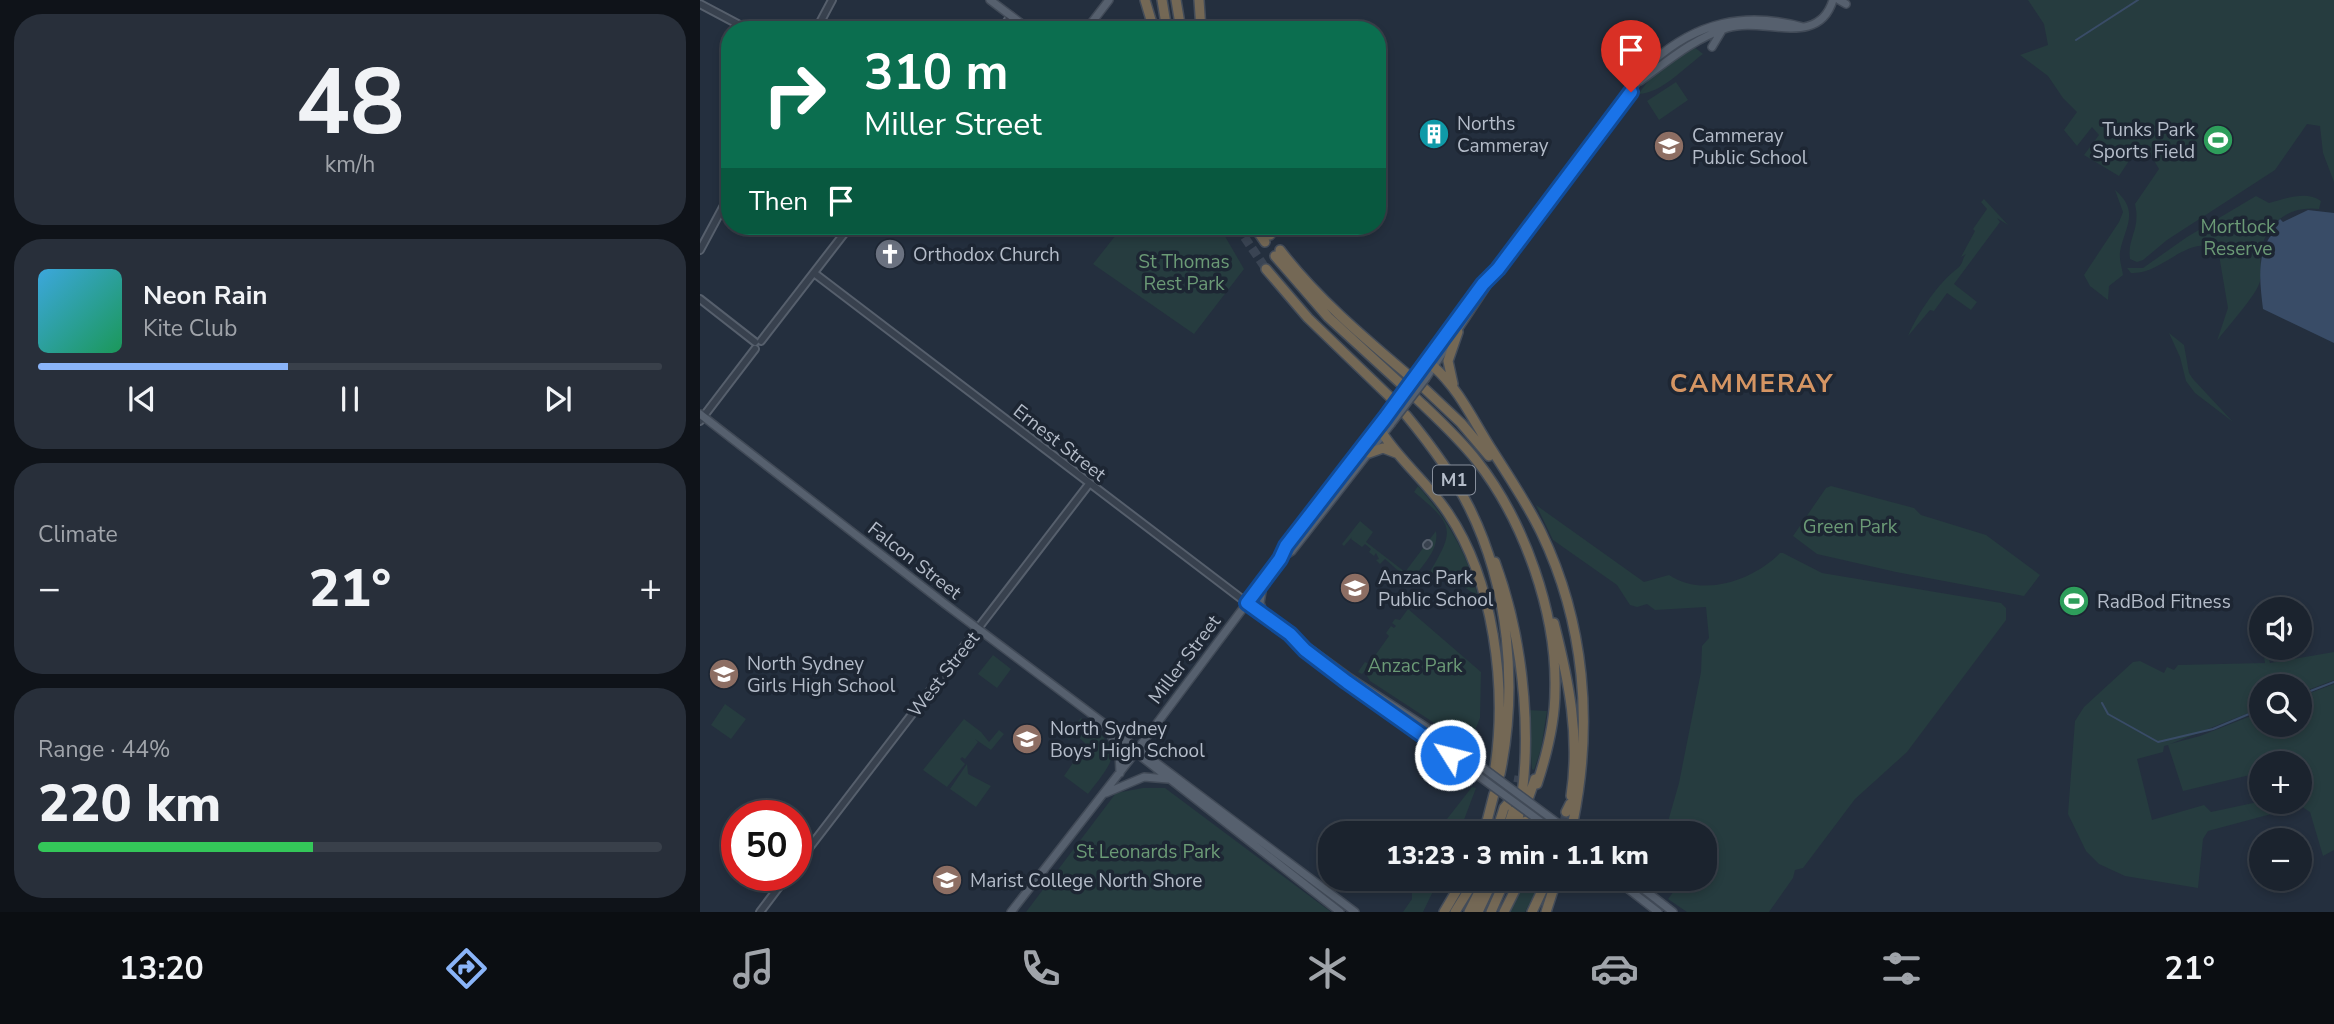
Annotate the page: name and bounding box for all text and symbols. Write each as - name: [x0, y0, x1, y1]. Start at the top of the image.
- pin: [1601, 20, 1661, 92]
- icon: arrive: [1612, 31, 1650, 69]
- text: 310 m: [864, 39, 1008, 106]
- text: 48: [295, 41, 405, 165]
- icon: right: [749, 49, 840, 140]
- text: Miller Street: [864, 103, 1042, 146]
- place label: Norths Cammeray: [1457, 111, 1549, 159]
- building icon: Norths Cammeray: [1417, 117, 1451, 151]
- place label: Tunks Park Sports Field: [2092, 117, 2195, 165]
- place label: Cammeray Public School: [1692, 123, 1808, 171]
- sports icon: Tunks Park Sports Field: [2201, 123, 2235, 157]
- school or university icon: Cammeray Public School: [1652, 129, 1686, 163]
- text: km/h: [325, 149, 375, 180]
- icon: arrive: [822, 182, 860, 220]
- text: Then: [749, 184, 808, 219]
- park label: Mortlock Reserve: [2200, 214, 2276, 262]
- church icon: Orthodox Church: [873, 237, 907, 271]
- place label: Orthodox Church: [913, 242, 1060, 268]
- park label: St Thomas Rest Park: [1138, 249, 1230, 297]
- text: Neon Rain: [143, 278, 268, 313]
- text: Kite Club: [143, 313, 237, 344]
- district label: CAMMERAY: [1670, 366, 1834, 401]
- icon: previous: [123, 380, 161, 418]
- icon: pause: [331, 380, 369, 418]
- icon: next: [539, 380, 577, 418]
- street label: Ernest Street: [1008, 398, 1111, 487]
- road number: M1: [1433, 466, 1475, 494]
- park label: Green Park: [1803, 514, 1898, 540]
- street label: Falcon Street: [862, 516, 967, 606]
- text: Climate: [38, 519, 118, 550]
- text: 21°: [309, 553, 391, 624]
- text: −: [38, 563, 61, 614]
- text: +: [639, 563, 662, 614]
- place label: Anzac Park Public School: [1378, 565, 1494, 613]
- school or university icon: Anzac Park Public School: [1338, 571, 1372, 605]
- sports icon: RadBod Fitness: [2057, 584, 2091, 618]
- place label: RadBod Fitness: [2097, 589, 2231, 615]
- map controls: [2249, 597, 2312, 891]
- button: sound: [2249, 597, 2312, 660]
- street label: Miller Street: [1143, 609, 1227, 710]
- street label: West Street: [902, 626, 986, 723]
- place label: North Sydney Girls High School: [747, 651, 896, 699]
- park label: Anzac Park: [1367, 653, 1463, 679]
- school or university icon: North Sydney Girls High School: [707, 657, 741, 691]
- button: search: [2249, 674, 2312, 737]
- place label: North Sydney Boys' High School: [1050, 716, 1205, 764]
- position arrow: [1413, 718, 1487, 792]
- school or university icon: North Sydney Boys' High School: [1010, 722, 1044, 756]
- text: Range · 44%: [38, 734, 170, 765]
- button: +: [2249, 751, 2312, 814]
- text: 220 km: [38, 768, 221, 839]
- speed limit sign: 50: [721, 800, 812, 891]
- button: −: [2249, 828, 2312, 891]
- text: 13:23 · 3 min · 1.1 km: [1386, 838, 1649, 873]
- park label: St Leonards Park: [1076, 839, 1221, 865]
- school or university icon: Marist College North Shore: [930, 863, 964, 897]
- place label: Marist College North Shore: [970, 868, 1202, 894]
- icon: directions: [442, 944, 491, 993]
- icon: music: [729, 944, 778, 993]
- icon: phone: [1016, 944, 1065, 993]
- icon: climate: [1303, 944, 1352, 993]
- icon: car: [1590, 944, 1639, 993]
- icon: filters: [1877, 944, 1926, 993]
- text: 13:20: [119, 947, 204, 990]
- text: 21°: [2164, 947, 2215, 990]

